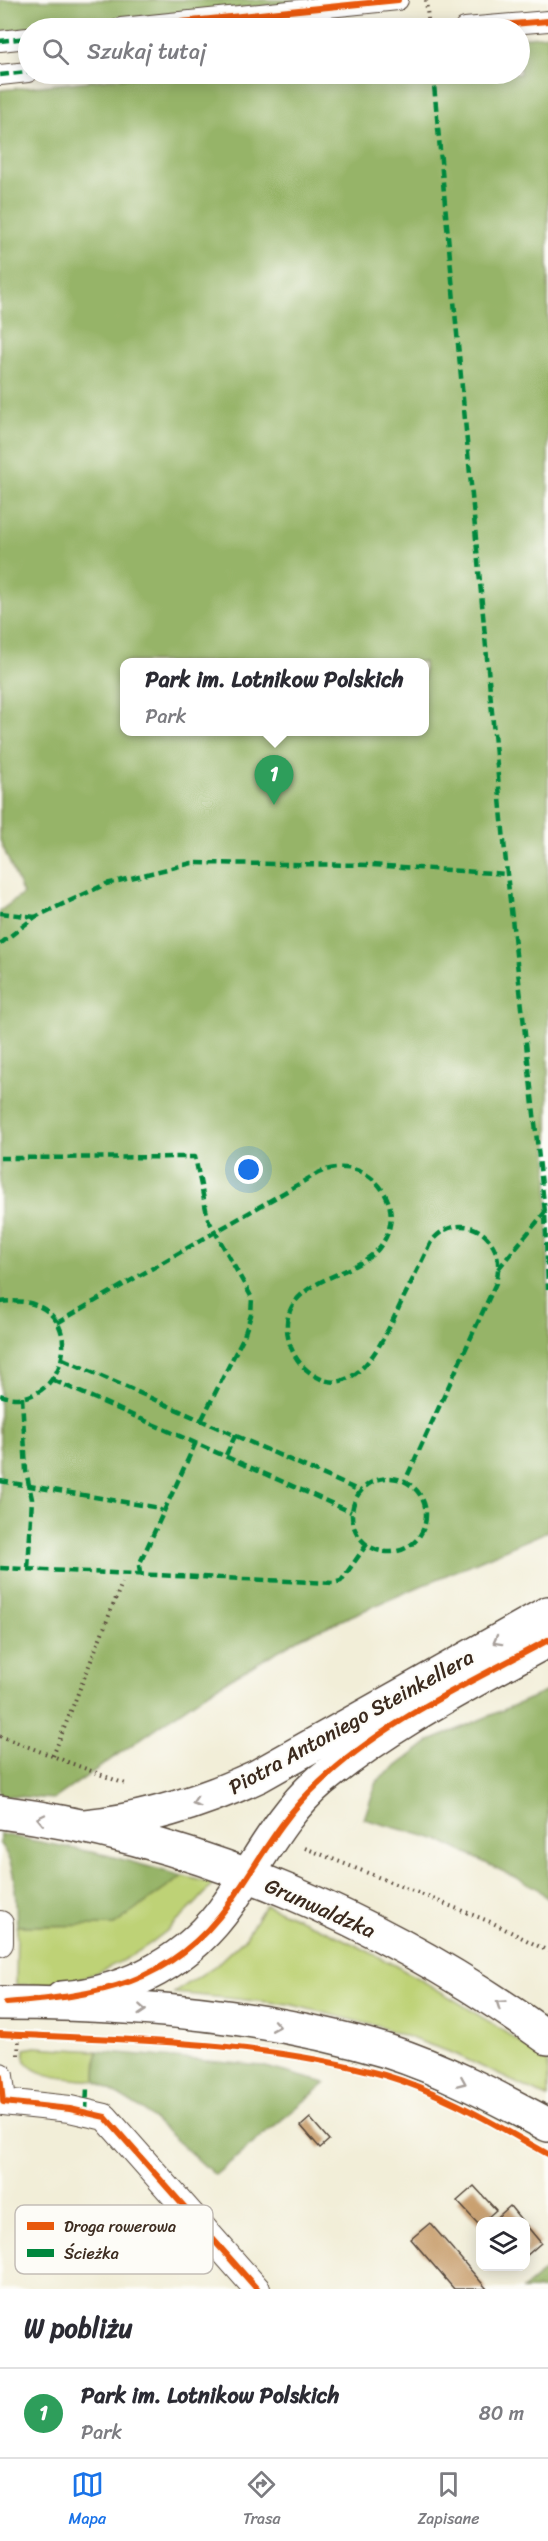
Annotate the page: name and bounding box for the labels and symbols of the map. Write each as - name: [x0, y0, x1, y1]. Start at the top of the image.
- pin: 1: [254, 756, 294, 805]
- your location: [234, 1155, 263, 1184]
- one-way arrow: [493, 1634, 503, 1645]
- street label: Piotra Antoniego Steinkellera: [221, 1638, 481, 1806]
- one-way arrow: [191, 1795, 202, 1807]
- one-way arrow: [37, 1813, 47, 1826]
- street label: Grunwaldzka: [258, 1867, 382, 1950]
- one-way arrow: [496, 2000, 507, 2011]
- one-way arrow: [138, 2003, 147, 2016]
- one-way arrow: [272, 2019, 281, 2031]
- one-way arrow: [456, 2075, 467, 2087]
- legend: [15, 2205, 213, 2274]
- text: Droga rowerowa: [64, 2212, 176, 2241]
- text: Ścieżka: [64, 2239, 119, 2268]

